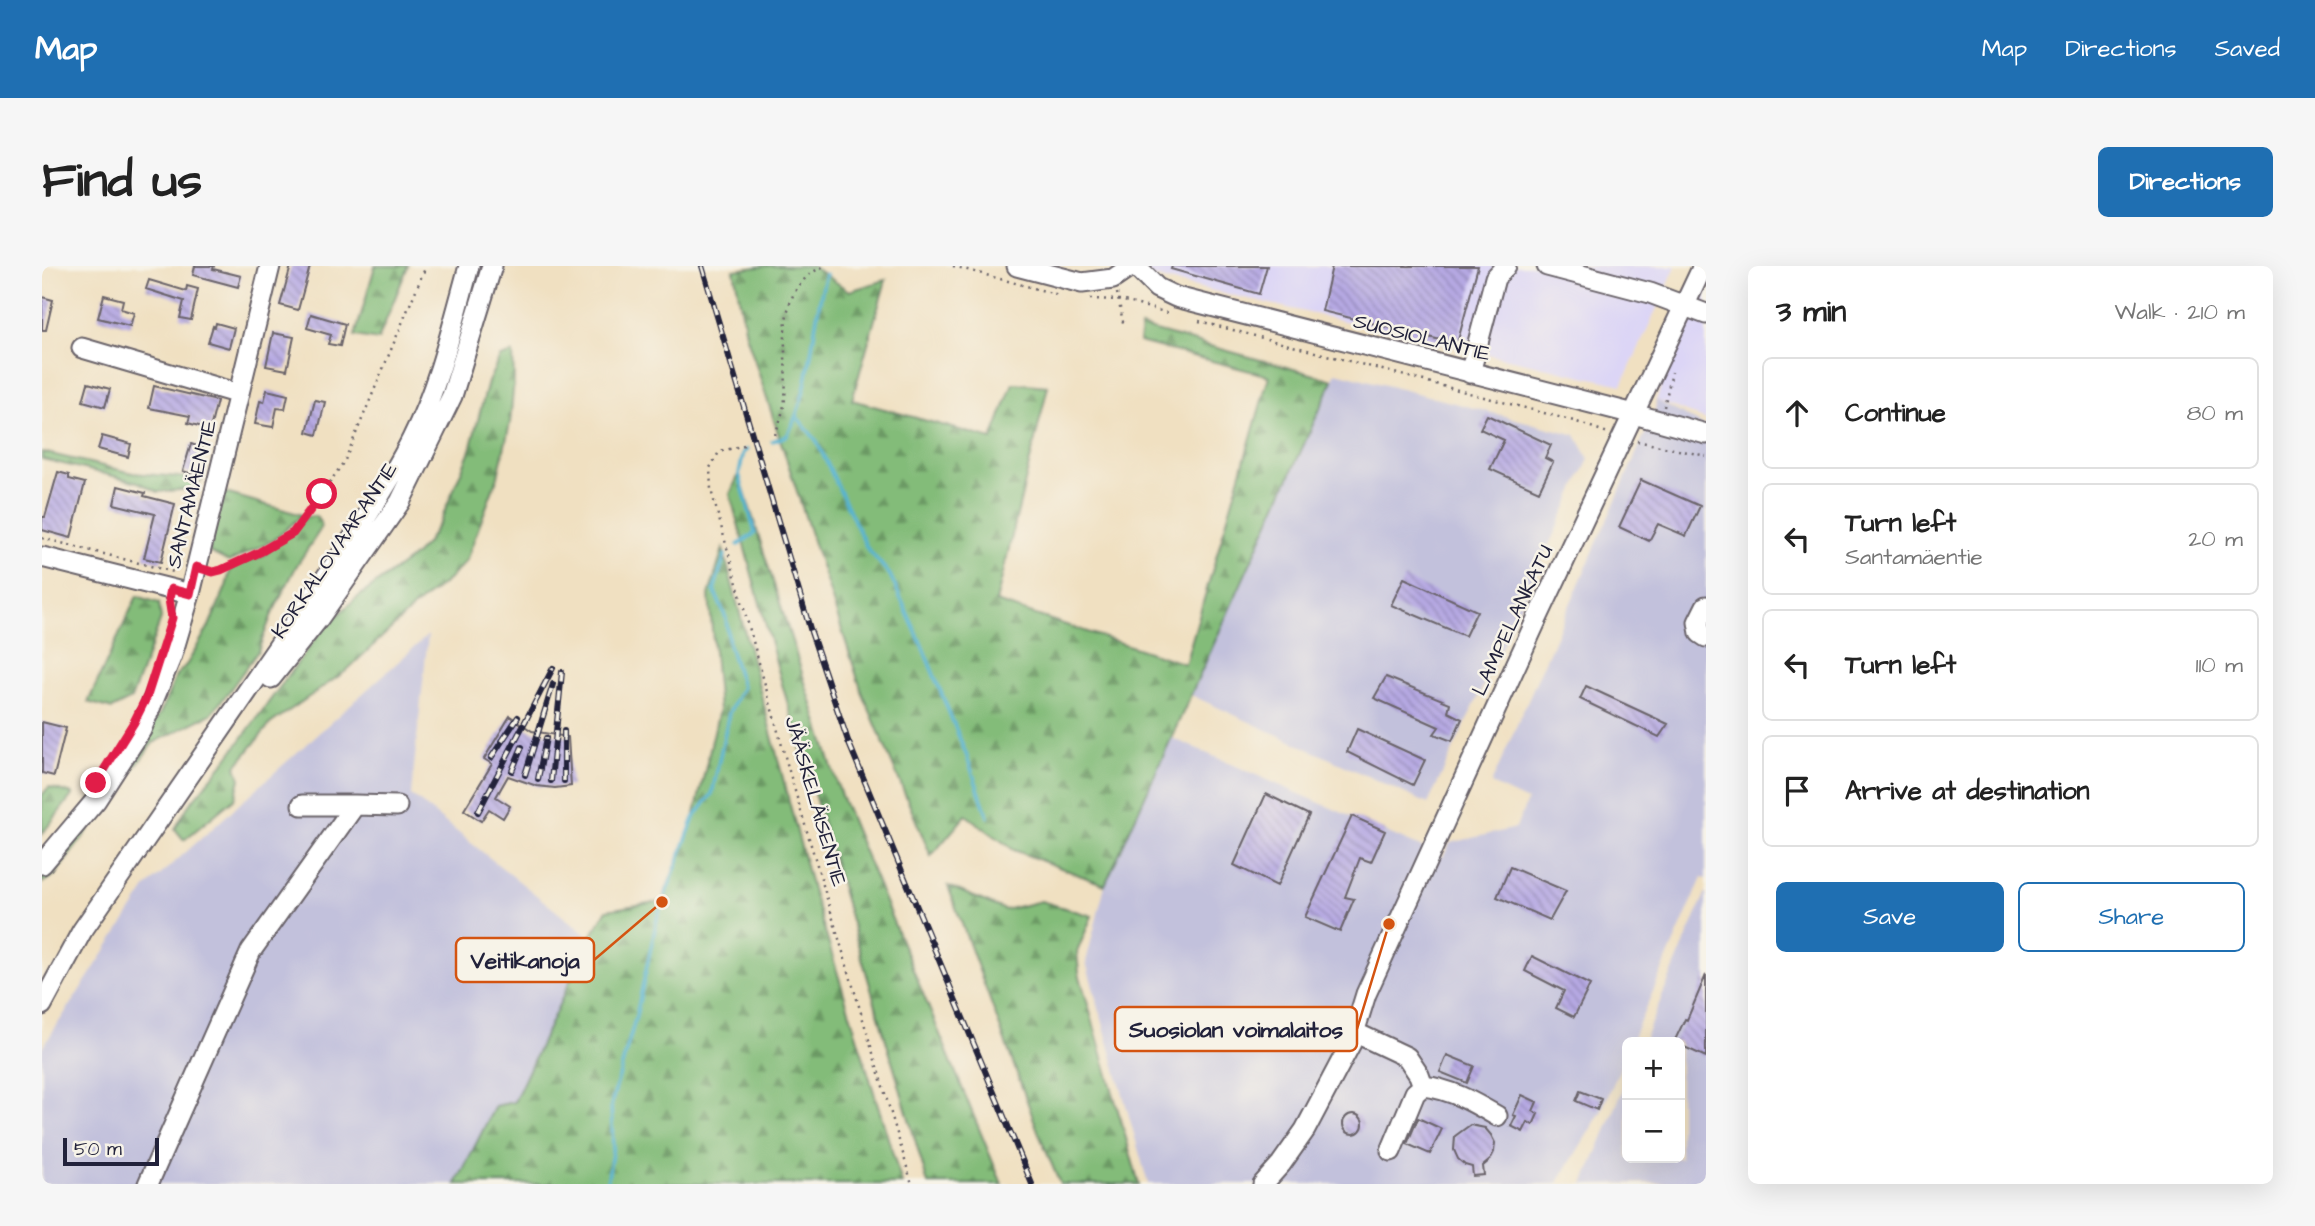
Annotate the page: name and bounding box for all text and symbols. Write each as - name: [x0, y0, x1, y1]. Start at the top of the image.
- text: Map: [35, 26, 97, 72]
- text: Map: [1982, 32, 2027, 66]
- text: Directions: [2065, 32, 2177, 66]
- text: Saved: [2215, 32, 2280, 66]
- button: Directions: [2098, 147, 2273, 217]
- text: Find us: [42, 148, 202, 216]
- text: 3 min: [1776, 291, 1846, 333]
- text: Walk · 210 m: [2115, 296, 2245, 328]
- street label: SUOSIOLANTIE: [1350, 306, 1494, 369]
- icon: ahead: [1778, 394, 1816, 432]
- text: Continue: [1845, 395, 1946, 431]
- text: 80 m: [2186, 397, 2243, 429]
- street label: SANTAMÄENTIE: [159, 416, 224, 571]
- street label: KORKALOVAARANTIE: [265, 456, 405, 644]
- route start: [306, 478, 337, 509]
- text: Turn left: [1845, 505, 1956, 541]
- icon: left: [1778, 520, 1816, 558]
- text: 20 m: [2188, 523, 2243, 555]
- street label: LAMPELANKATU: [1465, 540, 1560, 700]
- text: Santamäentie: [1845, 541, 1983, 573]
- icon: left: [1778, 646, 1816, 684]
- text: Turn left: [1845, 647, 1956, 683]
- text: 110 m: [2195, 649, 2243, 681]
- street label: JÄÄSKELÄISENTIE: [777, 713, 854, 890]
- route end: [80, 767, 111, 798]
- icon: arrive: [1778, 772, 1816, 810]
- text: Arrive at destination: [1845, 773, 2090, 809]
- button: Save: [1776, 882, 2004, 952]
- button: Share: [2018, 882, 2245, 952]
- callout: Veitikanoja: [456, 938, 594, 982]
- text: Veitikanoja: [469, 945, 580, 977]
- callout: Suosiolan voimalaitos: [1115, 1007, 1357, 1051]
- text: Suosiolan voimalaitos: [1128, 1014, 1343, 1046]
- map controls: [1622, 1037, 1685, 1163]
- button: +: [1622, 1037, 1685, 1100]
- button: −: [1622, 1100, 1685, 1163]
- scale bar: [63, 1135, 159, 1167]
- text: 50 m: [74, 1136, 122, 1163]

